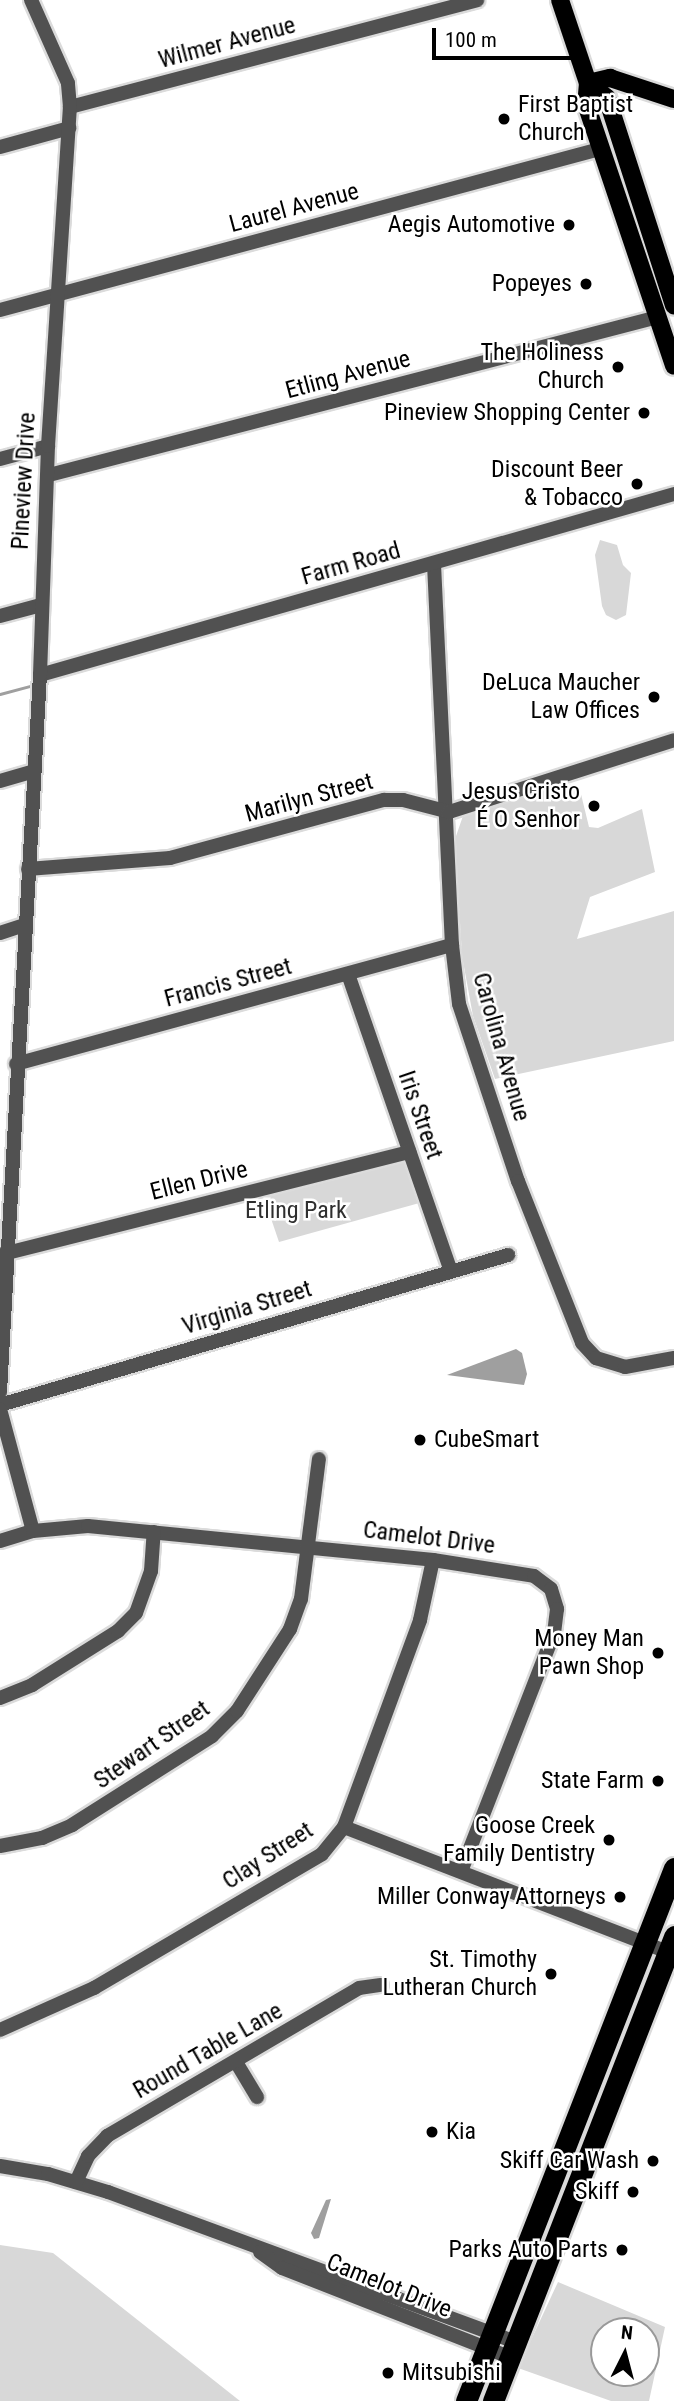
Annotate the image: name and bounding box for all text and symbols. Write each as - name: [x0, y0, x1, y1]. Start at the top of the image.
- street label: Wilmer Avenue: [155, 11, 299, 75]
- scale bar: [436, 14, 578, 58]
- text: 100 m: [445, 28, 497, 52]
- place label: First Baptist Church: [518, 91, 633, 147]
- marker: First Baptist Church: [496, 111, 512, 127]
- street label: Laurel Avenue: [226, 177, 362, 239]
- place label: Aegis Automotive: [388, 211, 555, 239]
- marker: Aegis Automotive: [561, 217, 577, 233]
- place label: Popeyes: [492, 270, 572, 298]
- marker: Popeyes: [578, 276, 594, 292]
- place label: The Holiness Church: [480, 339, 604, 395]
- street label: Etling Avenue: [282, 345, 414, 405]
- marker: The Holiness Church: [610, 359, 626, 375]
- place label: Pineview Shopping Center: [384, 399, 630, 427]
- marker: Pineview Shopping Center: [636, 405, 652, 421]
- street label: Pineview Drive: [6, 412, 42, 550]
- place label: Discount Beer & Tobacco: [491, 456, 623, 512]
- marker: Discount Beer & Tobacco: [629, 476, 645, 492]
- street label: Farm Road: [298, 536, 404, 592]
- place label: DeLuca Maucher Law Offices: [482, 669, 640, 725]
- marker: DeLuca Maucher Law Offices: [646, 689, 662, 705]
- street label: Marilyn Street: [242, 767, 376, 829]
- place label: Jesus Cristo É O Senhor: [462, 778, 580, 834]
- marker: Jesus Cristo É O Senhor: [586, 798, 602, 814]
- street label: Francis Street: [161, 952, 295, 1014]
- street label: Carolina Avenue: [466, 970, 536, 1124]
- street label: Iris Street: [391, 1067, 449, 1163]
- street label: Ellen Drive: [147, 1155, 251, 1207]
- park label: Etling Park: [245, 1197, 347, 1225]
- street label: Virginia Street: [179, 1275, 315, 1341]
- place label: CubeSmart: [434, 1426, 539, 1454]
- marker: CubeSmart: [412, 1432, 428, 1448]
- street label: Camelot Drive: [362, 1516, 496, 1560]
- place label: Money Man Pawn Shop: [534, 1625, 644, 1681]
- marker: Money Man Pawn Shop: [650, 1645, 666, 1661]
- street label: Stewart Street: [89, 1695, 215, 1795]
- place label: State Farm: [541, 1767, 644, 1795]
- marker: State Farm: [650, 1773, 666, 1789]
- place label: Goose Creek Family Dentistry: [443, 1812, 595, 1868]
- street label: Clay Street: [217, 1816, 319, 1896]
- marker: Goose Creek Family Dentistry: [601, 1832, 617, 1848]
- place label: Miller Conway Attorneys: [377, 1883, 606, 1911]
- marker: Miller Conway Attorneys: [612, 1889, 628, 1905]
- place label: St. Timothy Lutheran Church: [383, 1946, 537, 2002]
- marker: St. Timothy Lutheran Church: [543, 1966, 559, 1982]
- street label: Round Table Lane: [128, 1997, 288, 2105]
- place label: Kia: [446, 2118, 476, 2146]
- marker: Kia: [424, 2124, 440, 2140]
- place label: Skiff Car Wash: [500, 2147, 639, 2175]
- marker: Skiff Car Wash: [645, 2153, 661, 2169]
- place label: Skiff: [575, 2178, 619, 2206]
- marker: Skiff: [625, 2184, 641, 2200]
- place label: Parks Auto Parts: [448, 2236, 608, 2264]
- marker: Parks Auto Parts: [614, 2242, 630, 2258]
- street label: Camelot Drive: [322, 2248, 456, 2324]
- north arrow: [590, 2317, 660, 2387]
- text: N: [620, 2321, 634, 2345]
- place label: Mitsubishi: [402, 2359, 501, 2387]
- marker: Mitsubishi: [380, 2365, 396, 2381]

